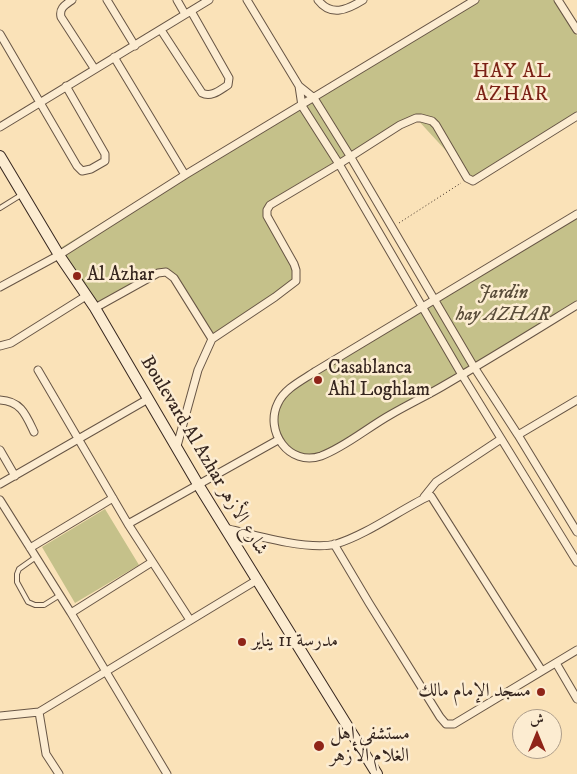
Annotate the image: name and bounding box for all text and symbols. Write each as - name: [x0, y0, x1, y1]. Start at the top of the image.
- district label: HAY AL AZHAR: [472, 61, 552, 108]
- place label: Al Azhar: [87, 265, 154, 287]
- marker: Al Azhar: [71, 270, 83, 282]
- park label: Jardin hay AZHAR: [456, 283, 550, 327]
- street label: Boulevard Al Azhar شارع الأزهر: [134, 352, 272, 560]
- place label: Casablanca Ahl Loghlam: [328, 358, 430, 402]
- marker: Casablanca Ahl Loghlam: [312, 374, 324, 386]
- place label: مدرسة 11 يناير: [252, 631, 338, 653]
- marker: مدرسة 11 يناير: [236, 636, 248, 648]
- place label: مسجد الإمام مالك: [418, 681, 531, 703]
- marker: مسجد الإمام مالك: [535, 686, 547, 698]
- north arrow: [512, 709, 562, 759]
- text: ش: [530, 711, 544, 729]
- place label: مستشفى اهل الغلام الأزهر: [330, 724, 410, 768]
- marker: مستشفى اهل الغلام الأزهر: [312, 739, 326, 753]

